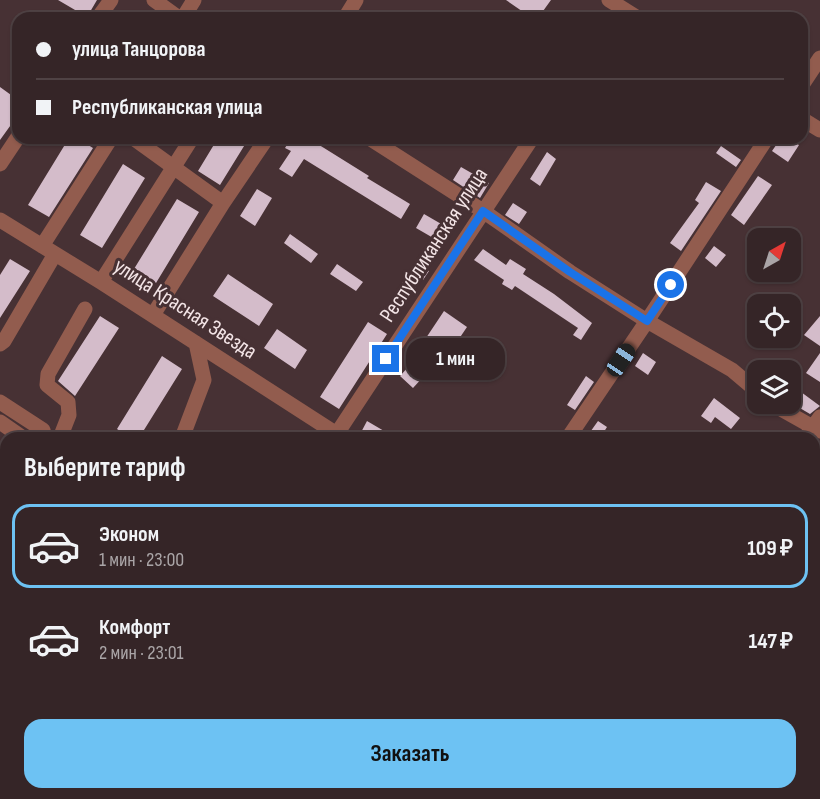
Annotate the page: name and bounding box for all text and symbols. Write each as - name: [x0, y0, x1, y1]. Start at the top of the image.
- text: улица Танцорова: [72, 36, 205, 63]
- text: Республиканская улица: [72, 94, 262, 121]
- street label: Республиканская улица: [374, 163, 494, 327]
- north arrow: [747, 228, 801, 282]
- map controls: [747, 228, 801, 414]
- street label: улица Красная Звезда: [108, 253, 262, 365]
- route start: [657, 271, 684, 298]
- button: locate: [747, 294, 801, 348]
- callout: 1 мин: [407, 338, 506, 380]
- car: [603, 340, 639, 380]
- route end: [372, 345, 399, 372]
- text: 1 мин: [436, 347, 475, 371]
- button: layers: [747, 360, 801, 414]
- text: Выберите тариф: [24, 452, 186, 484]
- icon: car: [27, 519, 81, 573]
- text: Эконом: [99, 521, 159, 548]
- text: 109 ₽: [747, 535, 793, 562]
- text: 1 мин · 23:00: [99, 548, 184, 572]
- icon: car: [27, 612, 81, 666]
- text: Комфорт: [99, 614, 170, 641]
- text: 147 ₽: [748, 628, 793, 655]
- text: 2 мин · 23:01: [99, 641, 184, 665]
- button: Заказать: [24, 719, 796, 788]

